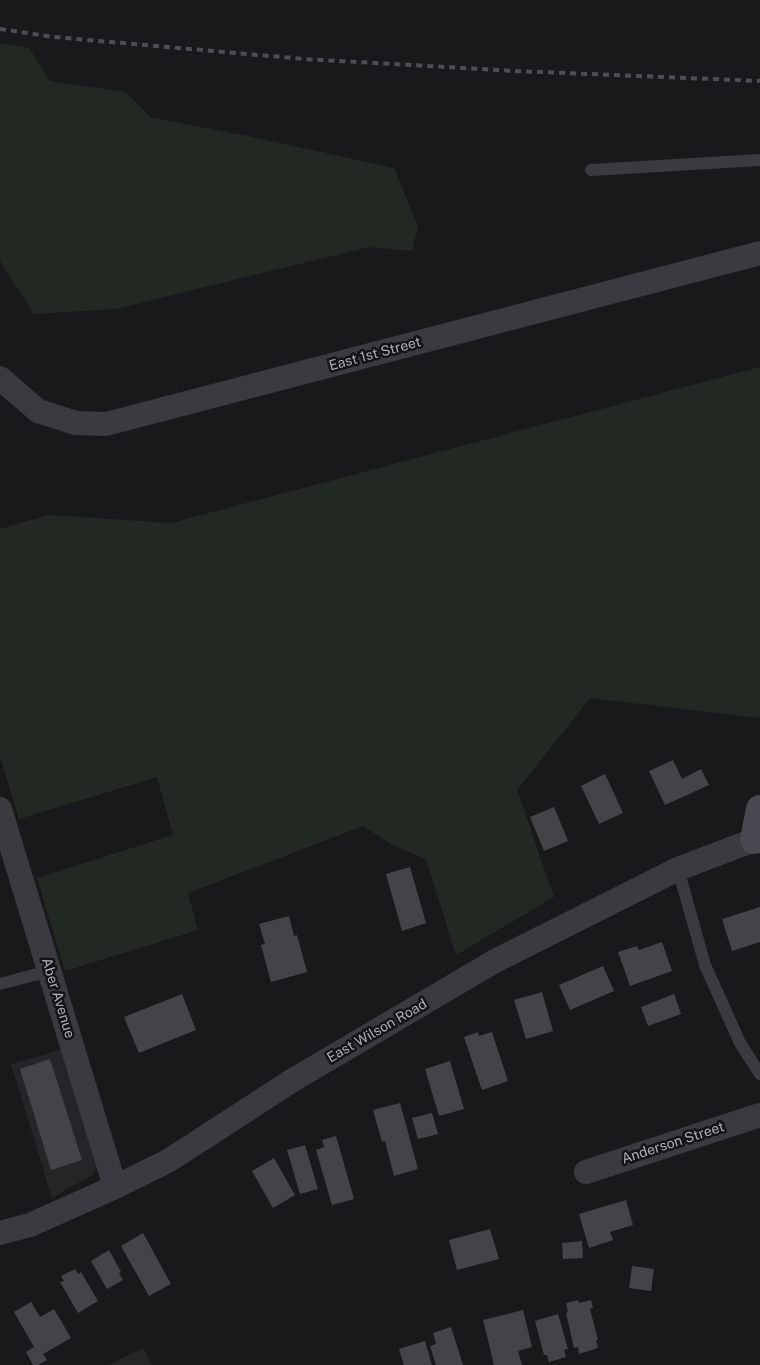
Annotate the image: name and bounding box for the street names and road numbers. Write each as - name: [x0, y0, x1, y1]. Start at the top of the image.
- street label: East 1st Street: [327, 334, 423, 374]
- street label: Aber Avenue: [38, 956, 78, 1040]
- street label: East Wilson Road: [324, 996, 430, 1066]
- street label: Anderson Street: [619, 1118, 727, 1168]

